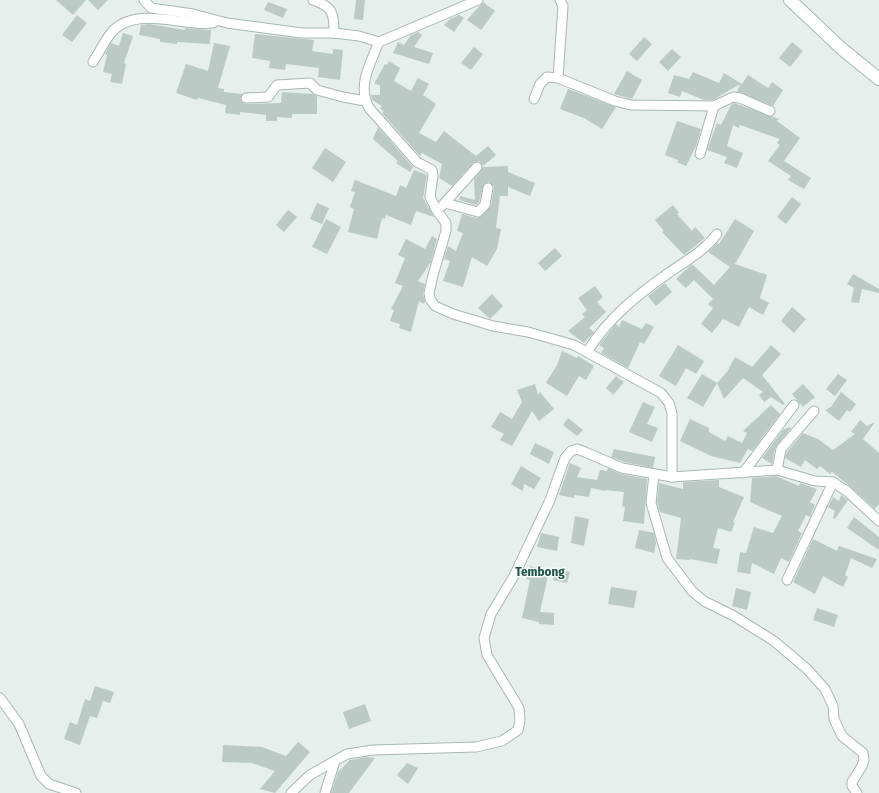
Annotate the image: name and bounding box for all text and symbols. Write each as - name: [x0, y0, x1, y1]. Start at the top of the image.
- district label: Tembong: [515, 564, 565, 579]

